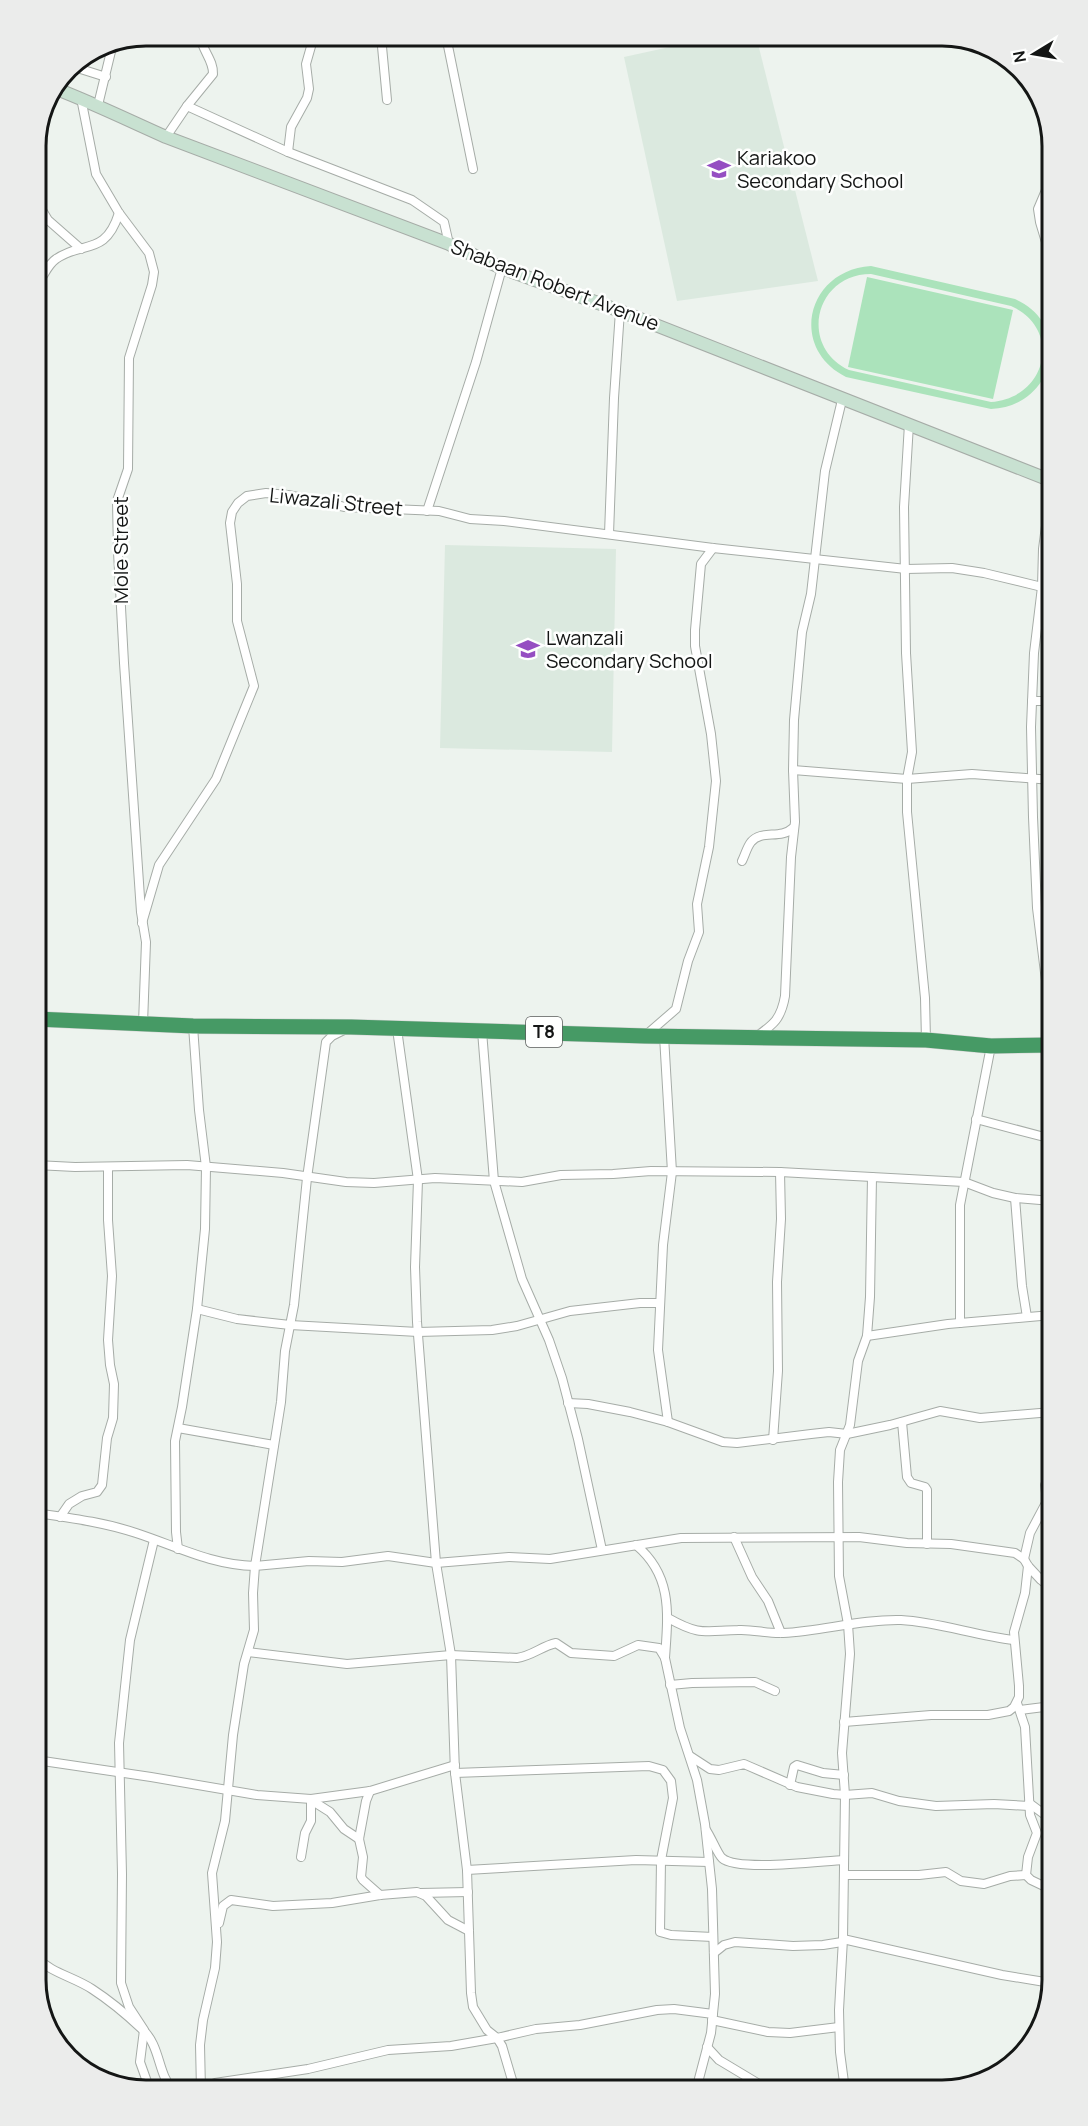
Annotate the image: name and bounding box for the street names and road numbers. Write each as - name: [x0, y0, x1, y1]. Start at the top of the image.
- street label: Shabaan Robert Avenue: [447, 232, 663, 337]
- street label: Liwazali Street: [268, 481, 404, 522]
- street label: Mole Street: [107, 496, 134, 604]
- road number: T8: [526, 1017, 562, 1047]

